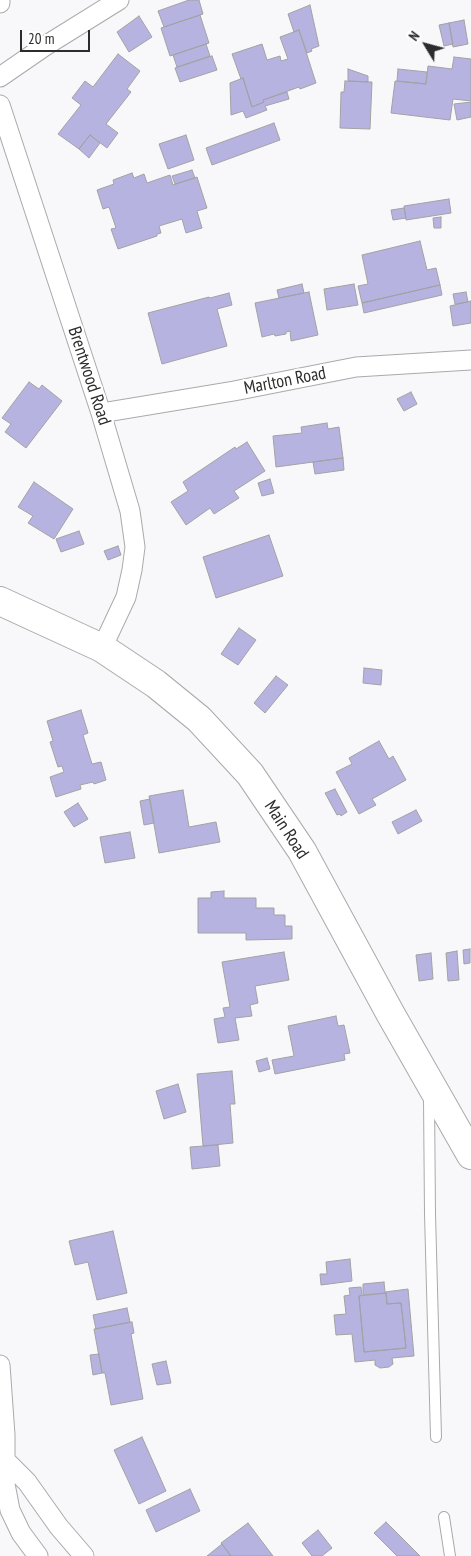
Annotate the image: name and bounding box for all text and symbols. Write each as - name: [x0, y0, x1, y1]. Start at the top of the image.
- scale bar: [22, 20, 92, 52]
- north arrow: [401, 20, 451, 70]
- text: N: [405, 28, 423, 44]
- text: 20 m: [28, 29, 54, 48]
- street label: Brentwood Road: [63, 324, 115, 428]
- street label: Marlton Road: [242, 362, 328, 400]
- street label: Main Road: [259, 797, 313, 863]

